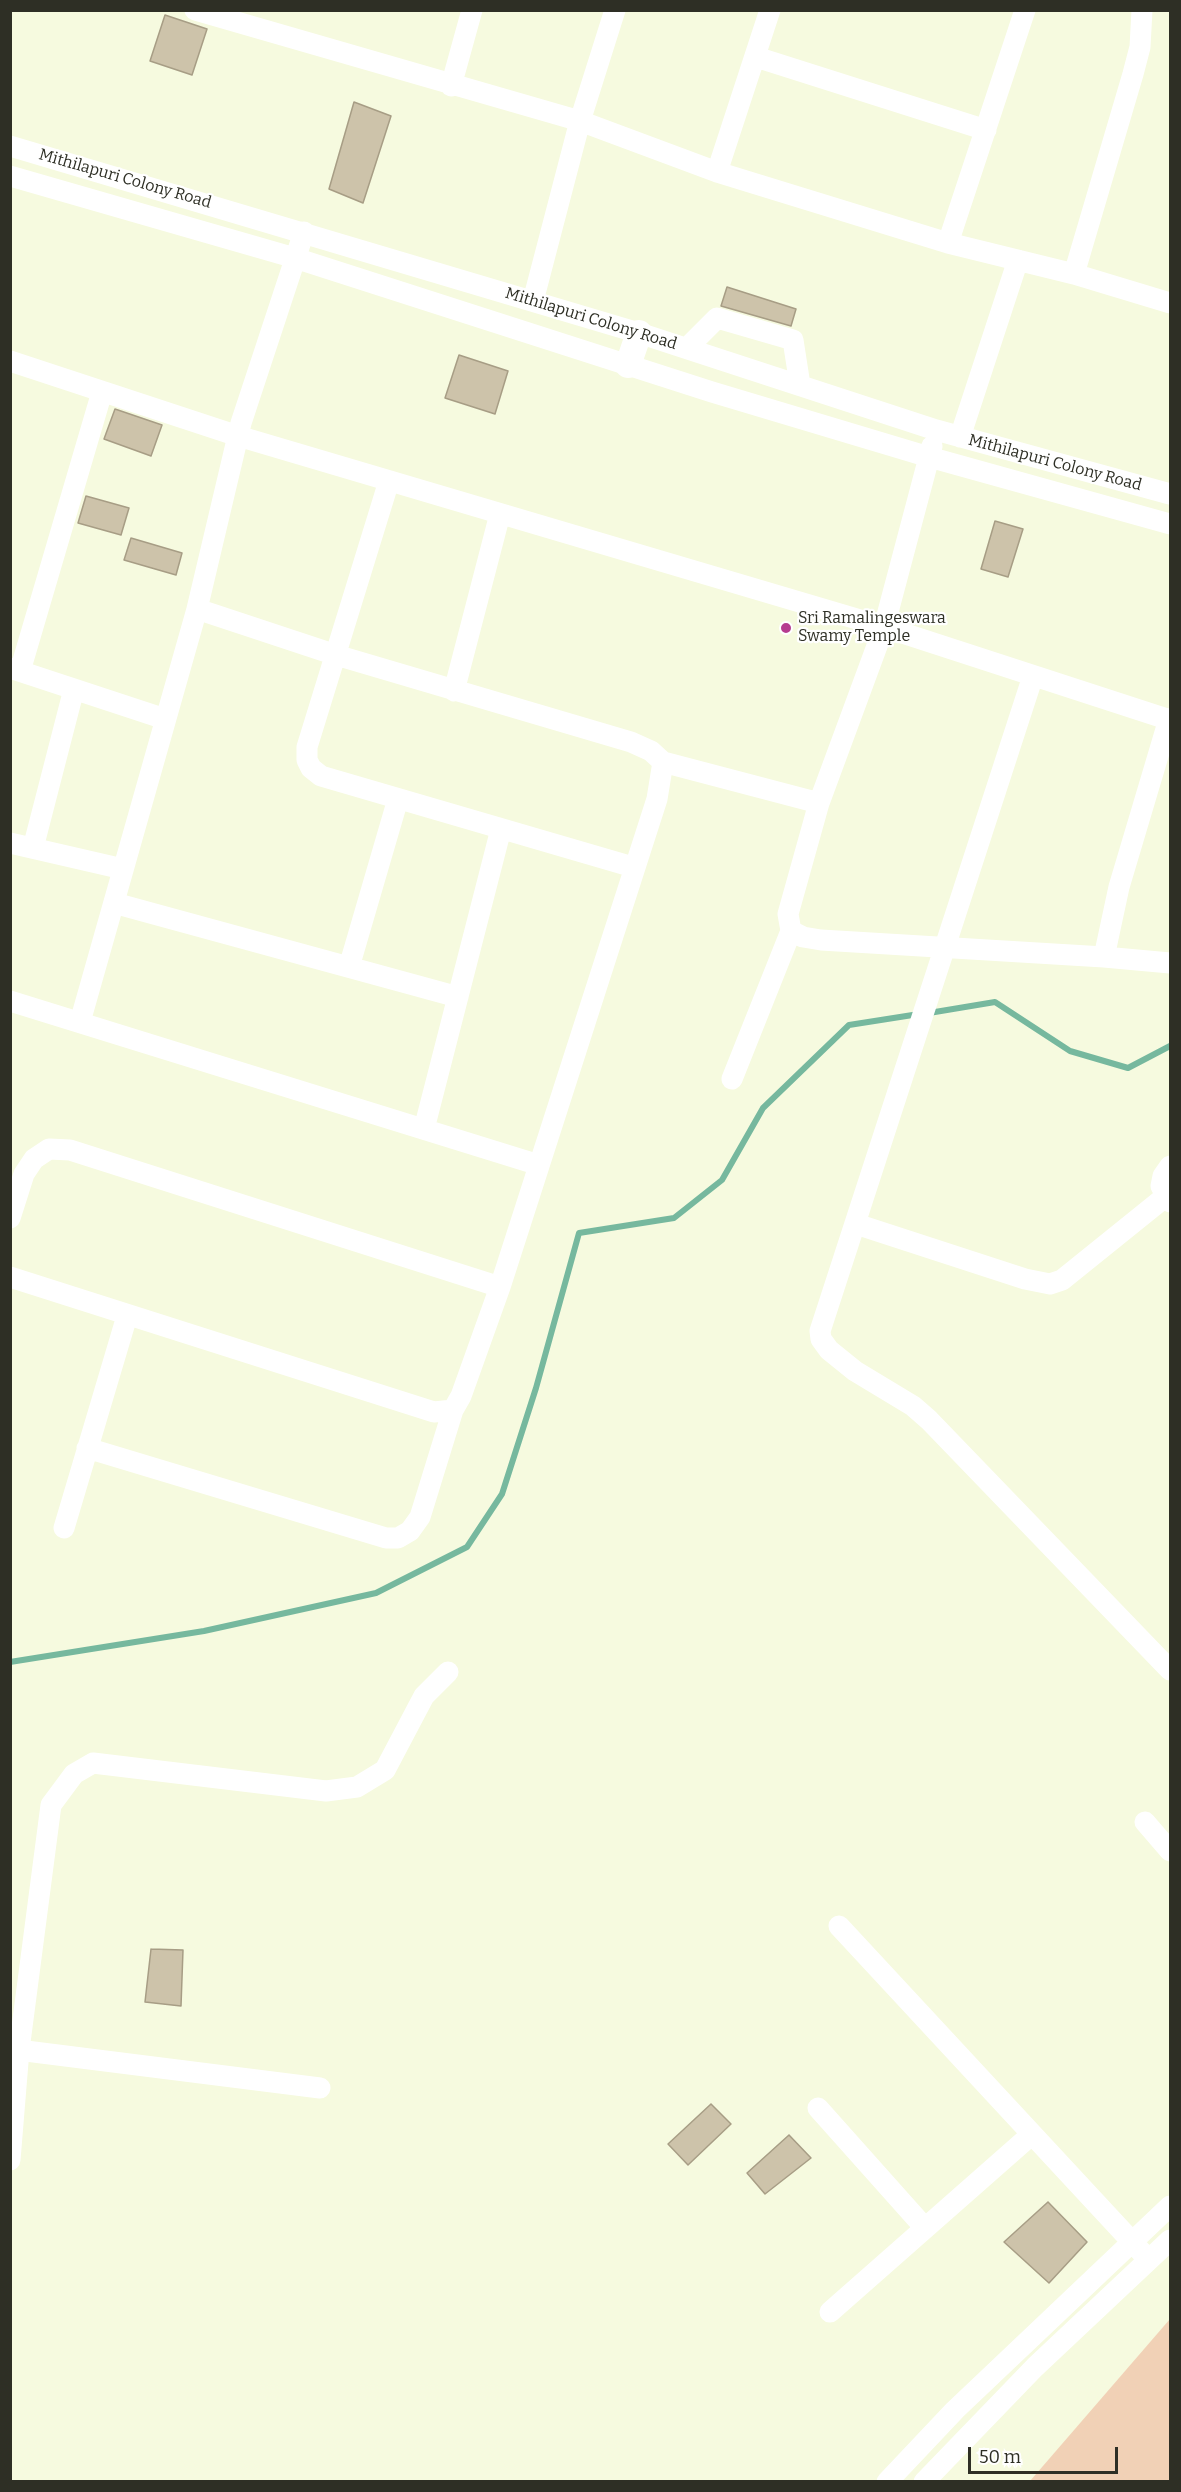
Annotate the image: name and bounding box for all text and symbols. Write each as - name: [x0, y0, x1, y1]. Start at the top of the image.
- street label: Mithilapuri Colony Road: [36, 145, 214, 213]
- street label: Mithilapuri Colony Road: [503, 284, 679, 354]
- street label: Mithilapuri Colony Road: [966, 431, 1144, 495]
- place label: Sri Ramalingeswara Swamy Temple: [798, 609, 946, 647]
- marker: Sri Ramalingeswara Swamy Temple: [779, 621, 793, 635]
- scale bar: [971, 2435, 1121, 2473]
- text: 50 m: [979, 2446, 1021, 2468]

